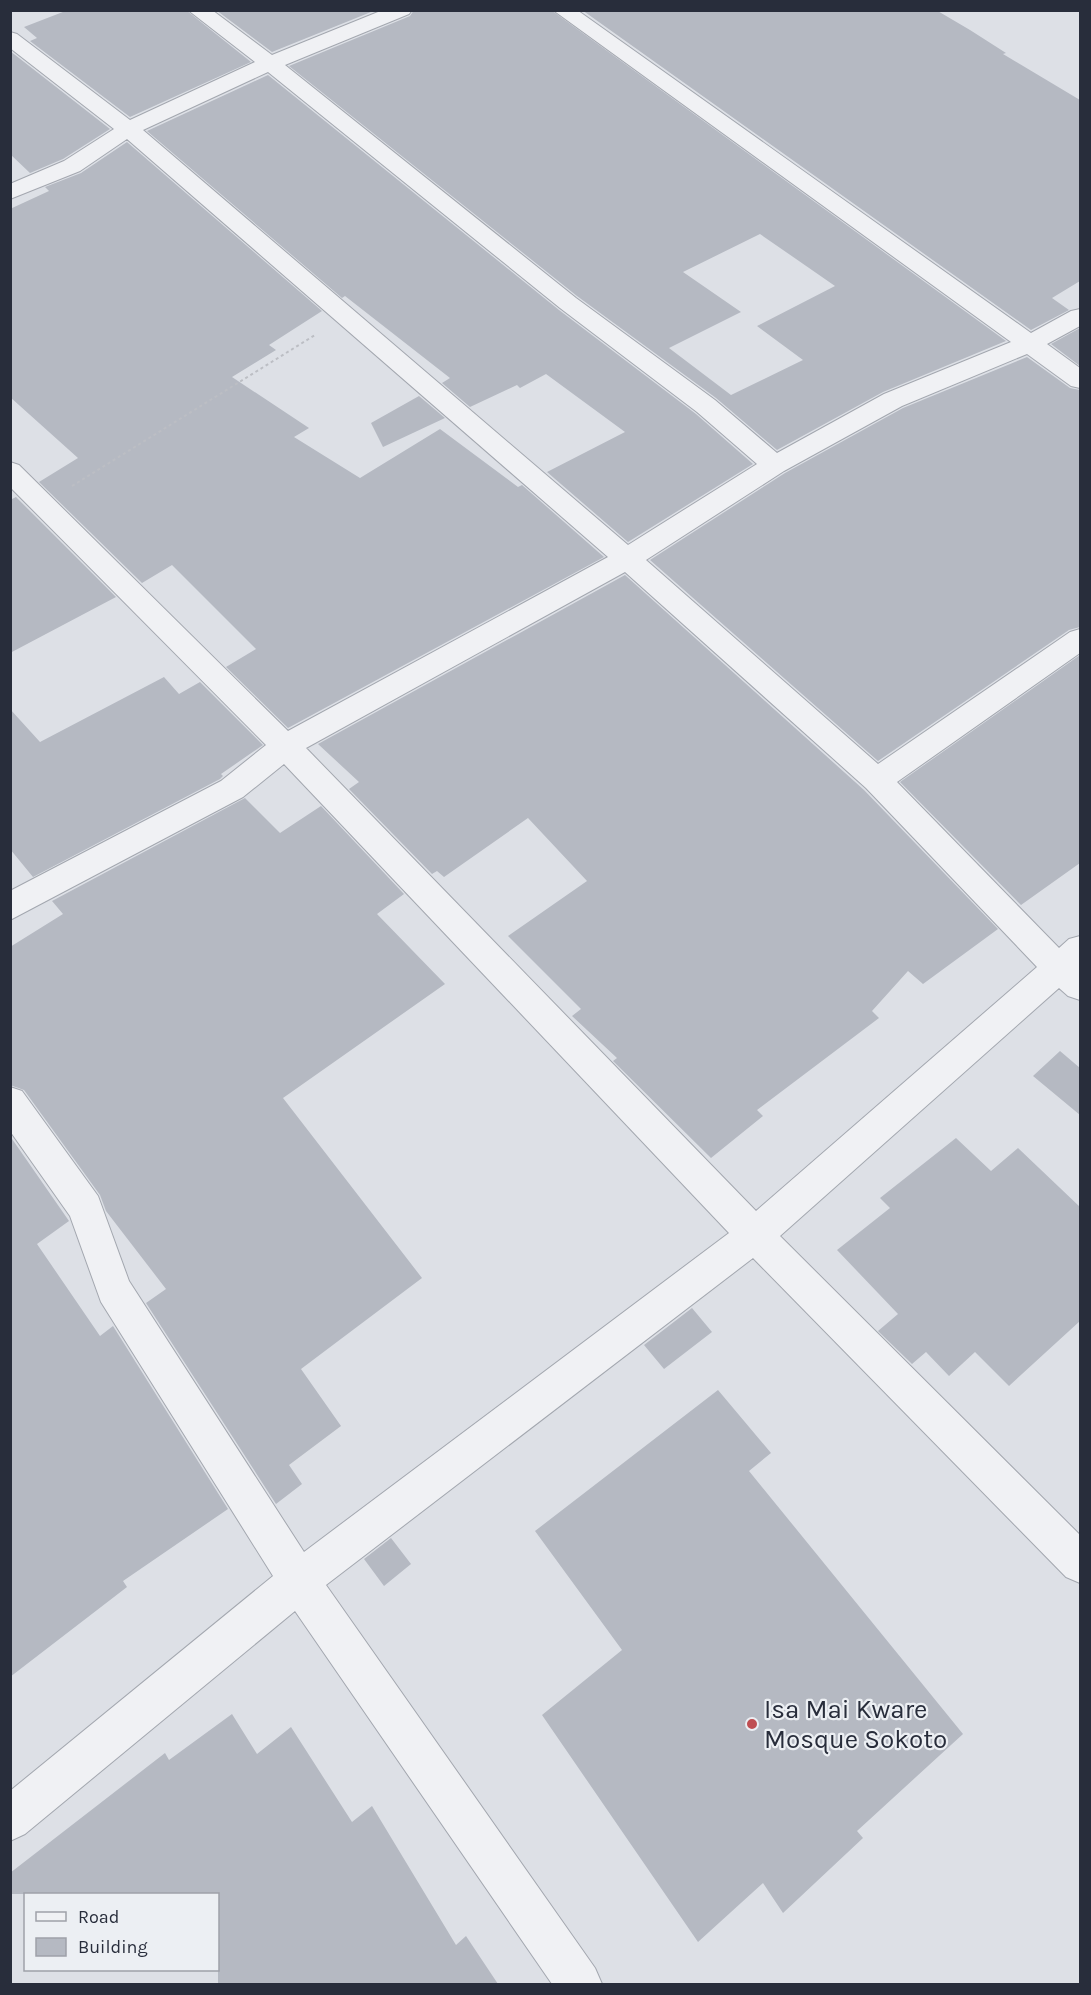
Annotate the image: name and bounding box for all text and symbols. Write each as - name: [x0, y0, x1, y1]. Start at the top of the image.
- place label: Isa Mai Kware Mosque Sokoto: [764, 1694, 947, 1755]
- marker: Isa Mai Kware Mosque Sokoto: [745, 1717, 759, 1731]
- legend: [24, 1893, 219, 1971]
- text: Road: [78, 1906, 119, 1928]
- text: Building: [78, 1936, 148, 1958]

